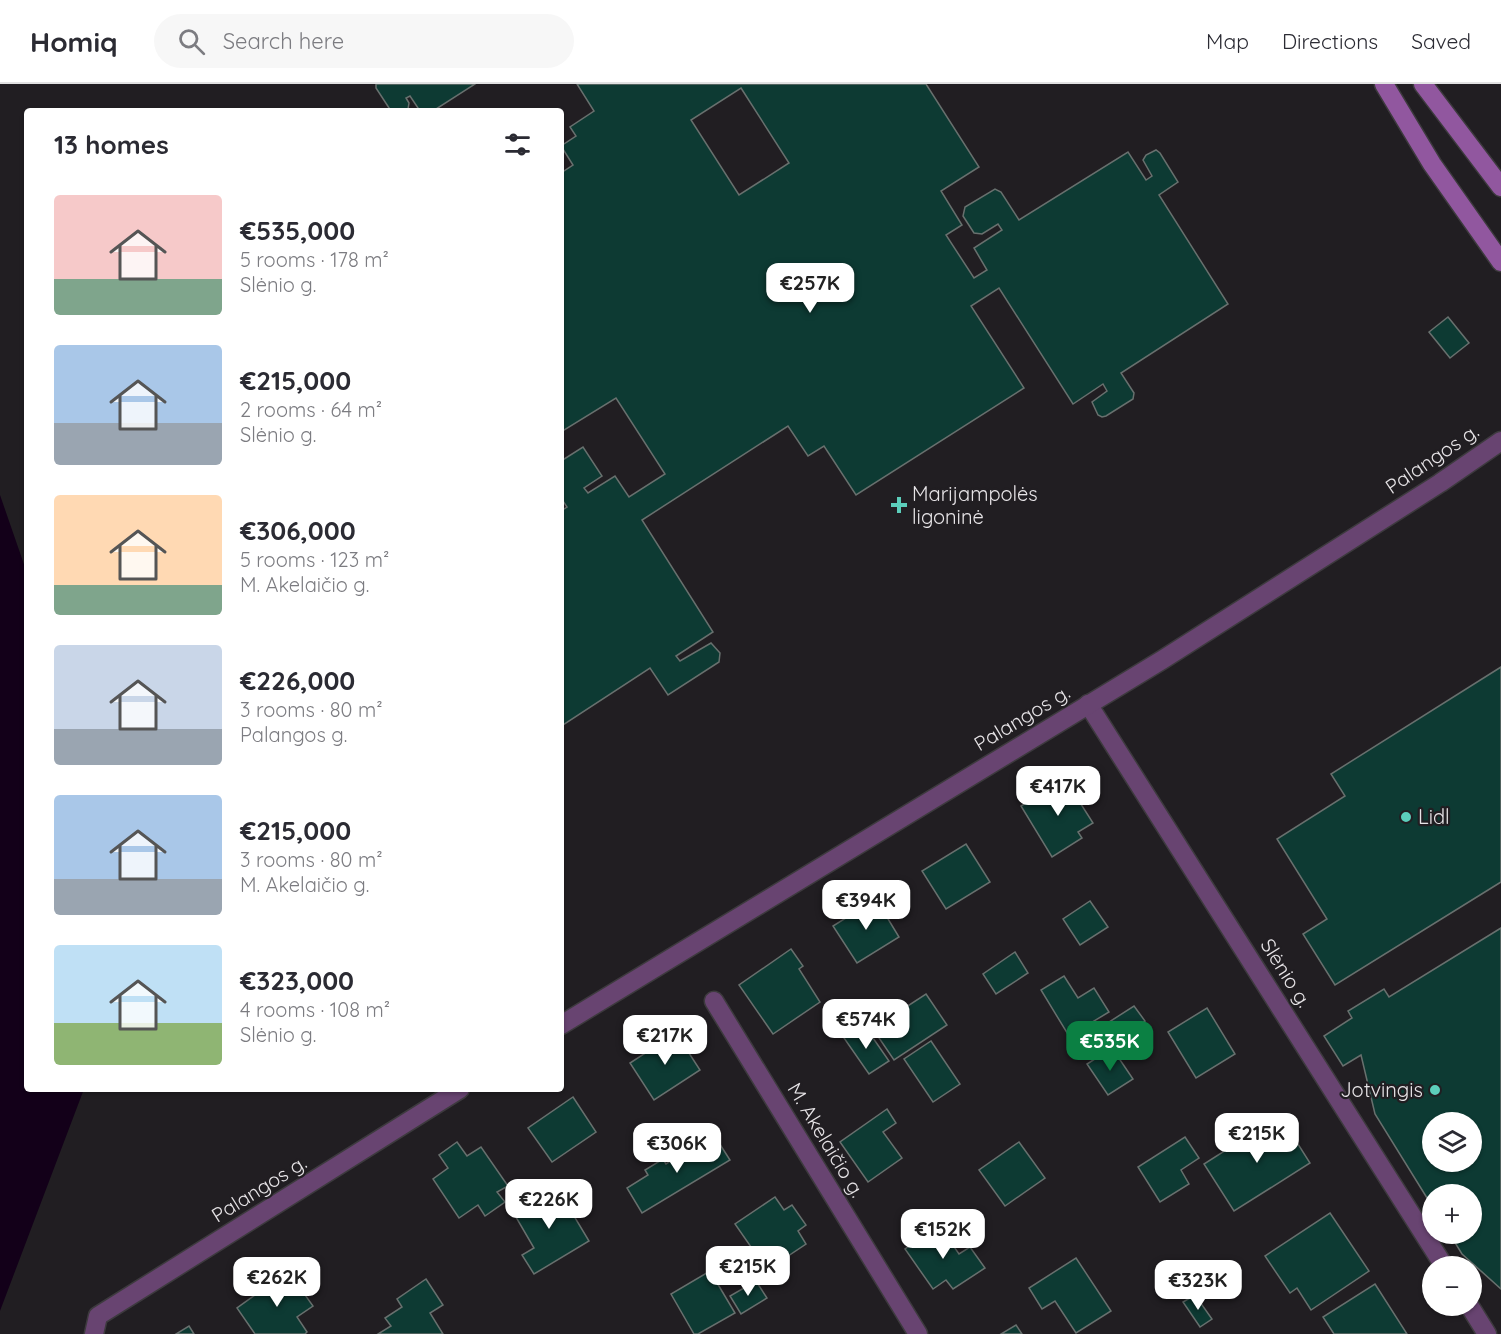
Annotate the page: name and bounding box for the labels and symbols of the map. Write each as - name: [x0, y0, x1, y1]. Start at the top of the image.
- pin: €257K: [768, 263, 852, 314]
- street label: Palangos g.: [1380, 418, 1483, 499]
- place label: Marijampolės ligoninė: [912, 481, 1038, 529]
- marker: Marijampolės ligoninė: [890, 496, 908, 514]
- street label: Palangos g.: [969, 679, 1074, 756]
- pin: €417K: [1016, 766, 1100, 817]
- place label: Lidl: [1418, 804, 1450, 829]
- marker: Lidl: [1399, 810, 1413, 824]
- pin: €394K: [824, 880, 908, 931]
- street label: Slėnio g.: [1256, 934, 1317, 1012]
- pin: €574K: [824, 999, 908, 1050]
- pin: €217K: [623, 1015, 707, 1066]
- pin: €535K: [1068, 1021, 1152, 1072]
- place label: Jotvingis: [1340, 1077, 1423, 1102]
- street label: M. Akelaičio g.: [782, 1078, 870, 1202]
- marker: Jotvingis: [1428, 1083, 1442, 1097]
- pin: €215K: [1215, 1113, 1299, 1164]
- pin: €306K: [635, 1123, 719, 1174]
- street label: Palangos g.: [207, 1150, 311, 1228]
- pin: €226K: [507, 1179, 591, 1230]
- pin: €152K: [901, 1209, 985, 1260]
- pin: €215K: [706, 1246, 790, 1297]
- pin: €262K: [235, 1257, 319, 1308]
- pin: €323K: [1156, 1260, 1240, 1311]

